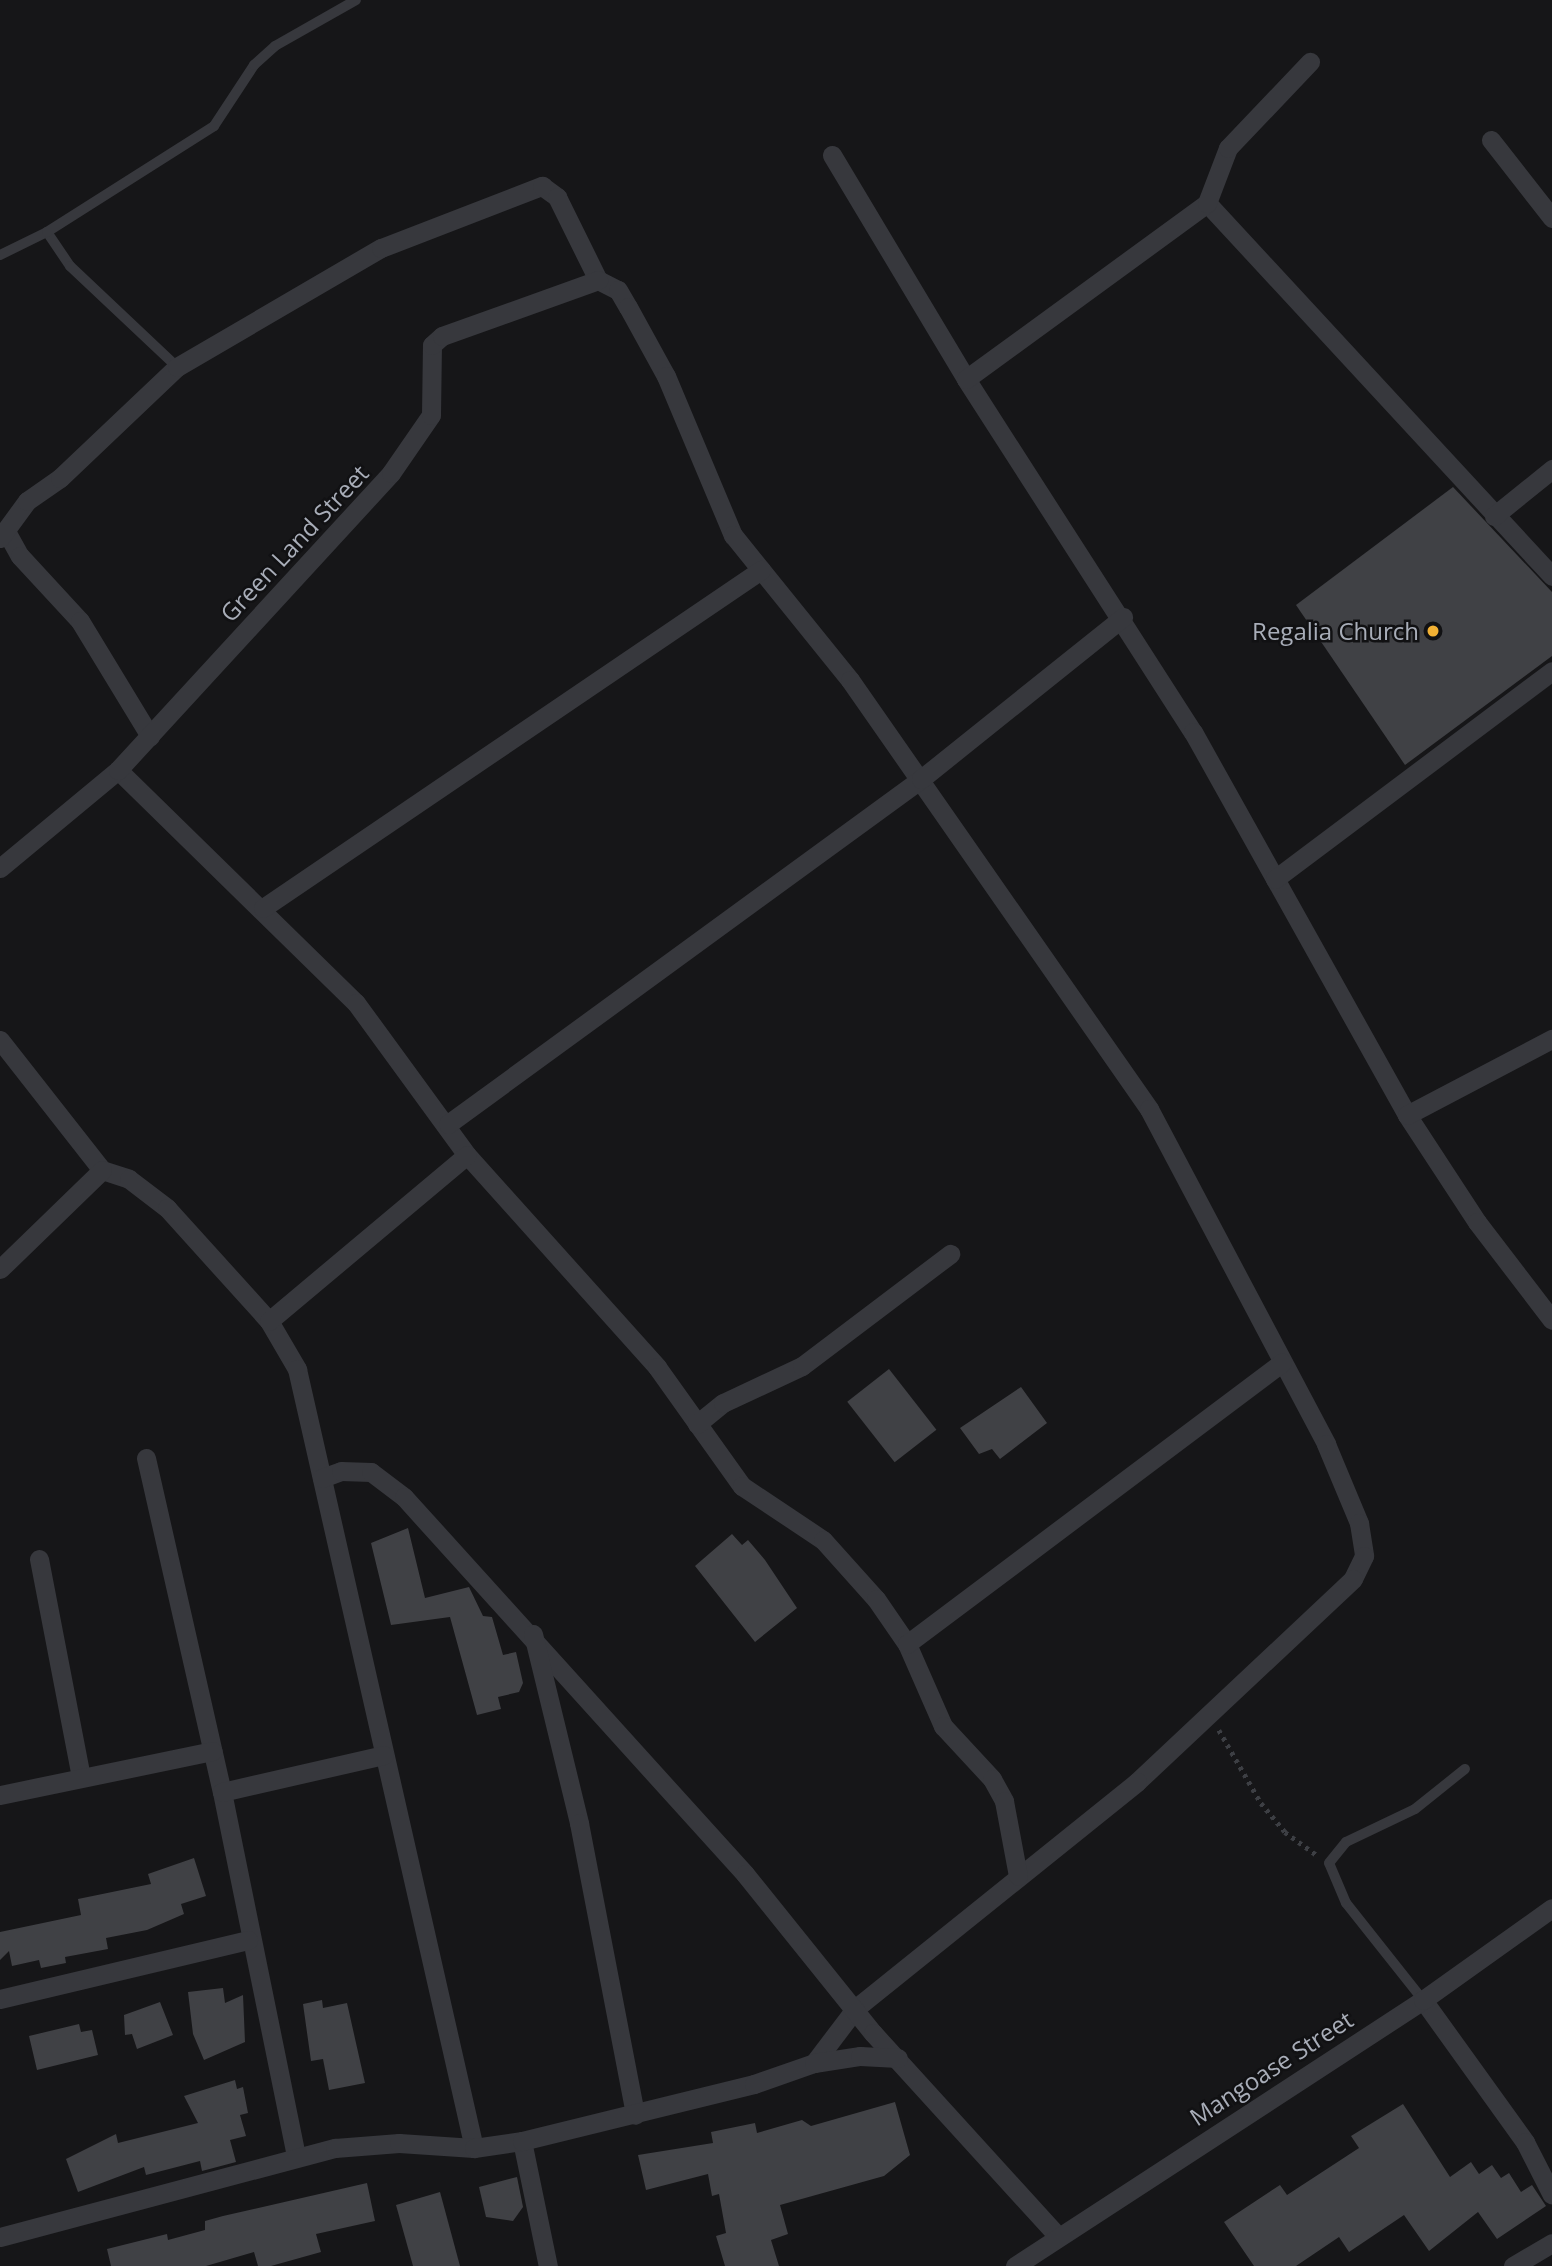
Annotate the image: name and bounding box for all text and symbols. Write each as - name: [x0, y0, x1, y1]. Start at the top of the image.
- street label: Green Land Street: [214, 459, 374, 627]
- place label: Regalia Church: [1252, 617, 1419, 645]
- marker: Regalia Church: [1425, 623, 1441, 639]
- street label: Mangoase Street: [1184, 2005, 1358, 2131]

